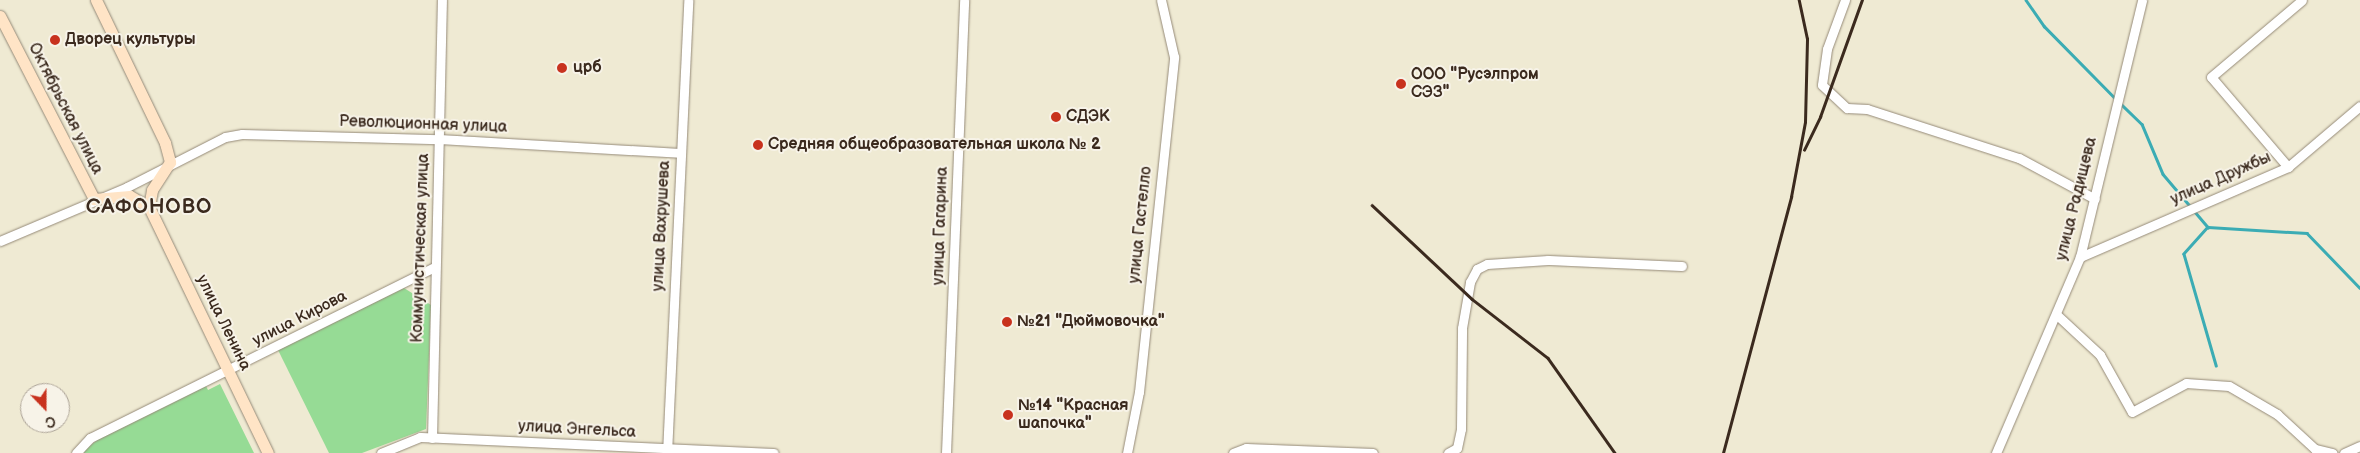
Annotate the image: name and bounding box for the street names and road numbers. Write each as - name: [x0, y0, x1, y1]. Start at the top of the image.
- street label: Октябрьская улица: [24, 40, 106, 178]
- street label: Революционная улица: [339, 112, 507, 138]
- street label: улица Радищева: [2052, 135, 2102, 263]
- street label: улица Дружбы: [2168, 148, 2274, 210]
- street label: Коммунистическая улица: [408, 153, 434, 343]
- street label: улица Вахрушева: [649, 160, 675, 292]
- street label: улица Гагарина: [929, 166, 953, 286]
- street label: улица Гастелло: [1125, 166, 1157, 284]
- street label: улица Ленина: [192, 272, 254, 374]
- street label: улица Кирова: [250, 287, 350, 351]
- street label: улица Энгельса: [518, 417, 636, 443]

